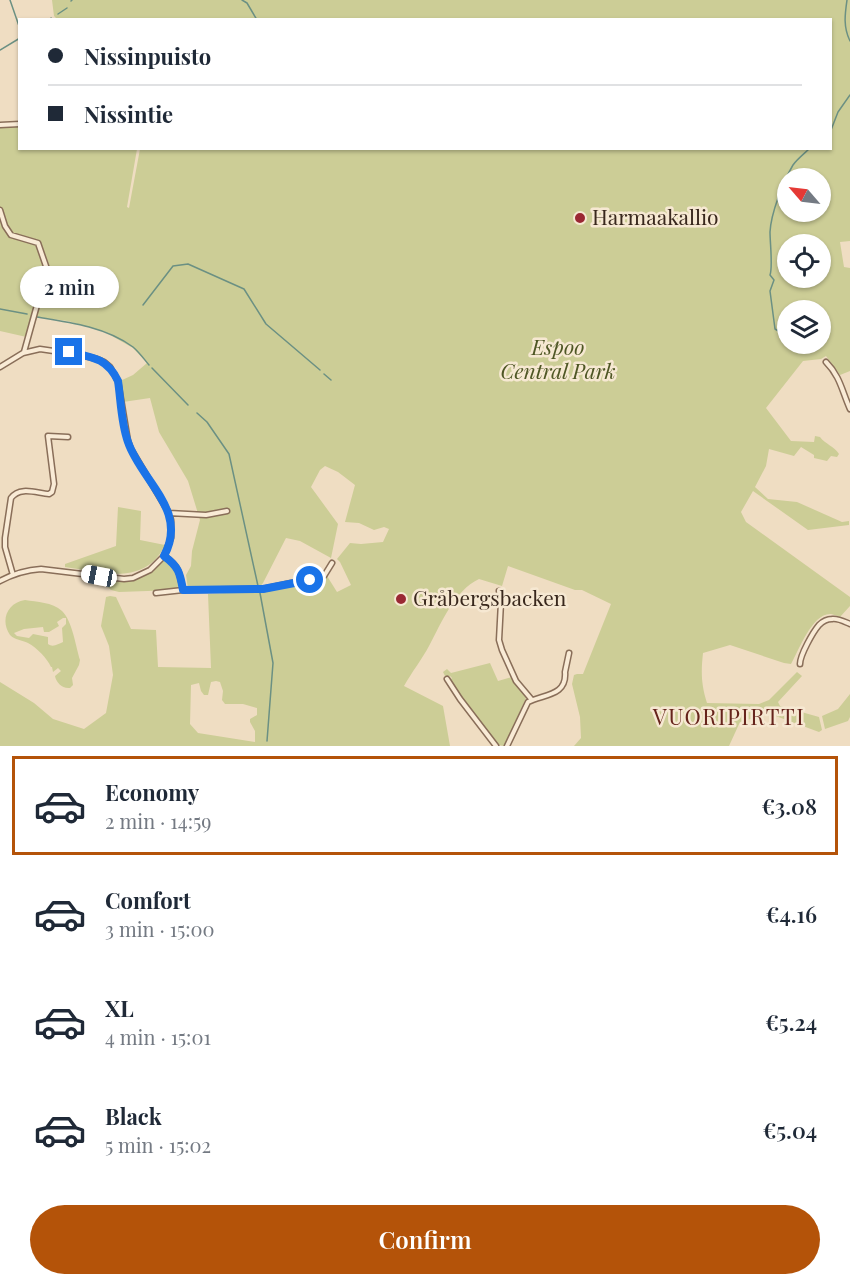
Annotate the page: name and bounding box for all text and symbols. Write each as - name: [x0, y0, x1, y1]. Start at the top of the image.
- text: Nissinpuisto: [84, 41, 211, 71]
- text: Nissintie: [84, 99, 173, 129]
- north arrow: [777, 168, 831, 222]
- map controls: [777, 168, 831, 354]
- place label: Harmaakallio: [592, 202, 719, 230]
- marker: Harmaakallio: [573, 211, 587, 225]
- button: locate: [777, 234, 831, 288]
- callout: 2 min: [20, 265, 118, 307]
- text: 2 min: [44, 273, 95, 300]
- button: layers: [777, 300, 831, 354]
- park label: Espoo Central Park: [500, 332, 616, 384]
- route end: [55, 338, 82, 365]
- car: [80, 564, 118, 588]
- route start: [296, 566, 323, 593]
- place label: Gråbergsbacken: [413, 583, 567, 611]
- marker: Gråbergsbacken: [394, 592, 408, 606]
- district label: VUORIPIRTTI: [652, 701, 805, 731]
- text: Economy: [105, 777, 199, 807]
- icon: car: [33, 779, 87, 833]
- text: €3.08: [762, 791, 817, 821]
- text: 2 min · 14:59: [105, 807, 211, 834]
- text: Comfort: [105, 885, 191, 915]
- icon: car: [33, 887, 87, 941]
- text: €4.16: [766, 899, 817, 929]
- text: 3 min · 15:00: [105, 915, 215, 942]
- text: XL: [105, 993, 134, 1023]
- icon: car: [33, 995, 87, 1049]
- text: €5.24: [765, 1007, 817, 1037]
- text: 4 min · 15:01: [105, 1023, 211, 1050]
- text: Black: [105, 1101, 162, 1131]
- icon: car: [33, 1103, 87, 1157]
- text: €5.04: [763, 1115, 817, 1145]
- text: 5 min · 15:02: [105, 1131, 211, 1158]
- button: Confirm: [30, 1205, 820, 1274]

